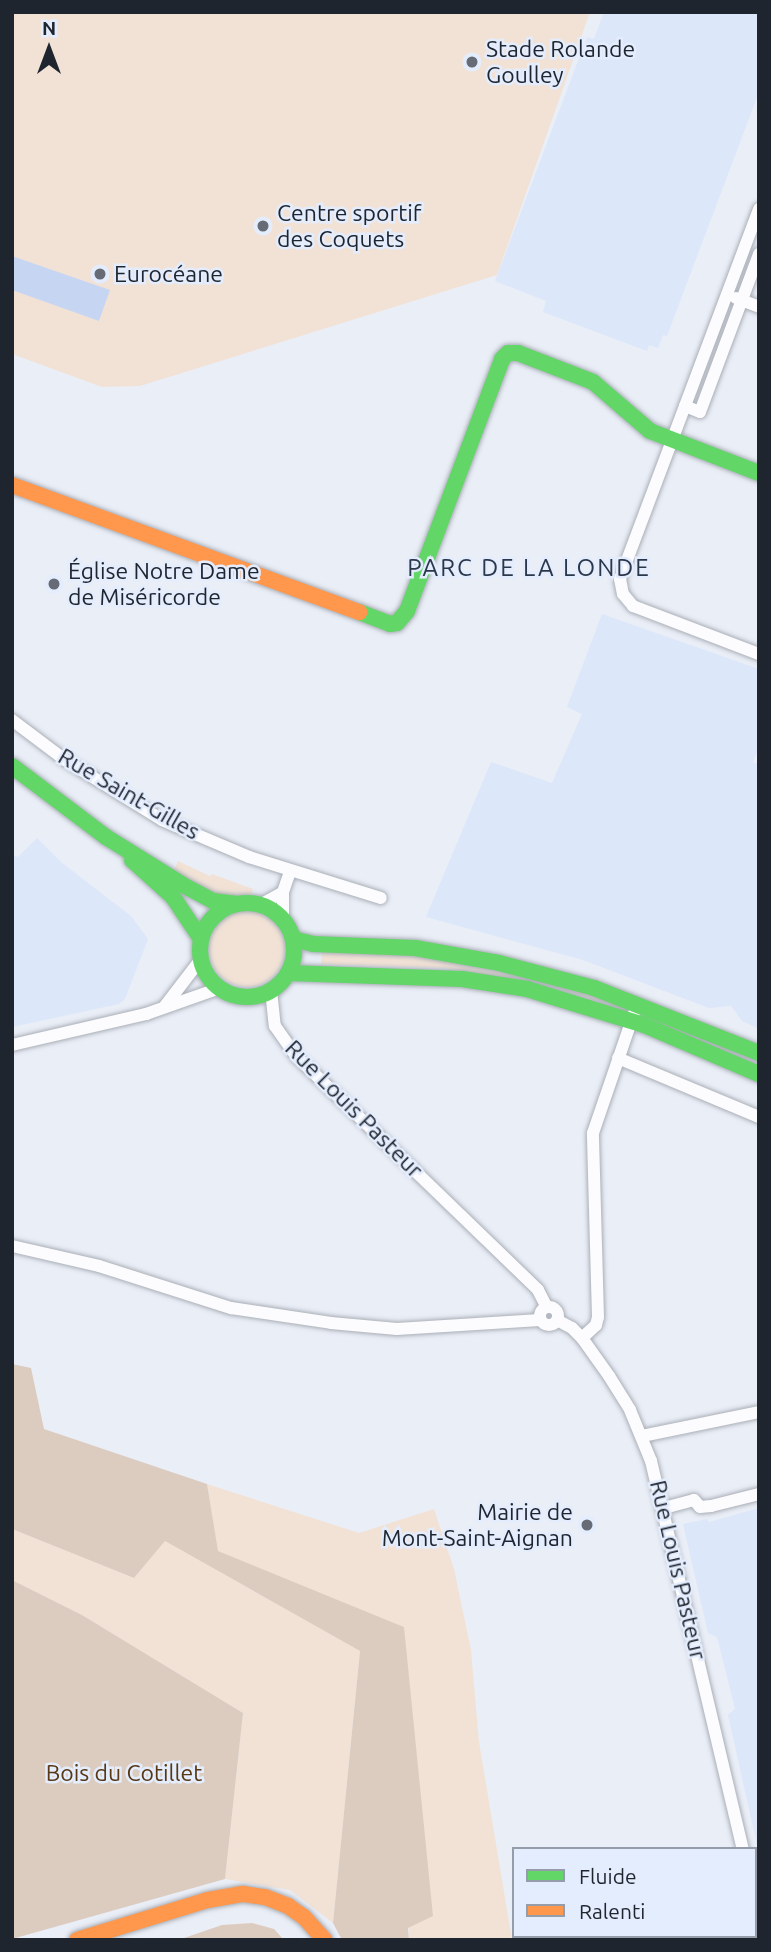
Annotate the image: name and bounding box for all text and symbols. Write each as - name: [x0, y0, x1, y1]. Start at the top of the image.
- north arrow: [14, 14, 84, 84]
- text: N: [42, 17, 56, 39]
- place label: Stade Rolande Goulley: [486, 35, 635, 89]
- marker: Stade Rolande Goulley: [464, 54, 480, 70]
- place label: Centre sportif des Coquets: [277, 199, 422, 253]
- marker: Centre sportif des Coquets: [255, 218, 271, 234]
- place label: Eurocéane: [114, 260, 223, 288]
- marker: Eurocéane: [92, 266, 108, 282]
- district label: PARC DE LA LONDE: [409, 554, 649, 582]
- place label: Église Notre Dame de Miséricorde: [68, 557, 260, 611]
- marker: Église Notre Dame de Miséricorde: [46, 576, 62, 592]
- street label: Rue Saint-Gilles: [53, 742, 205, 846]
- street label: Rue Louis Pasteur: [279, 1034, 429, 1184]
- street label: Rue Louis Pasteur: [644, 1478, 712, 1662]
- place label: Mairie de Mont-Saint-Aignan: [382, 1498, 573, 1552]
- marker: Mairie de Mont-Saint-Aignan: [579, 1517, 595, 1533]
- park label: Bois du Cotillet: [46, 1759, 202, 1787]
- legend: [512, 1847, 757, 1938]
- text: Fluide: [579, 1864, 637, 1888]
- text: Ralenti: [579, 1899, 645, 1923]

